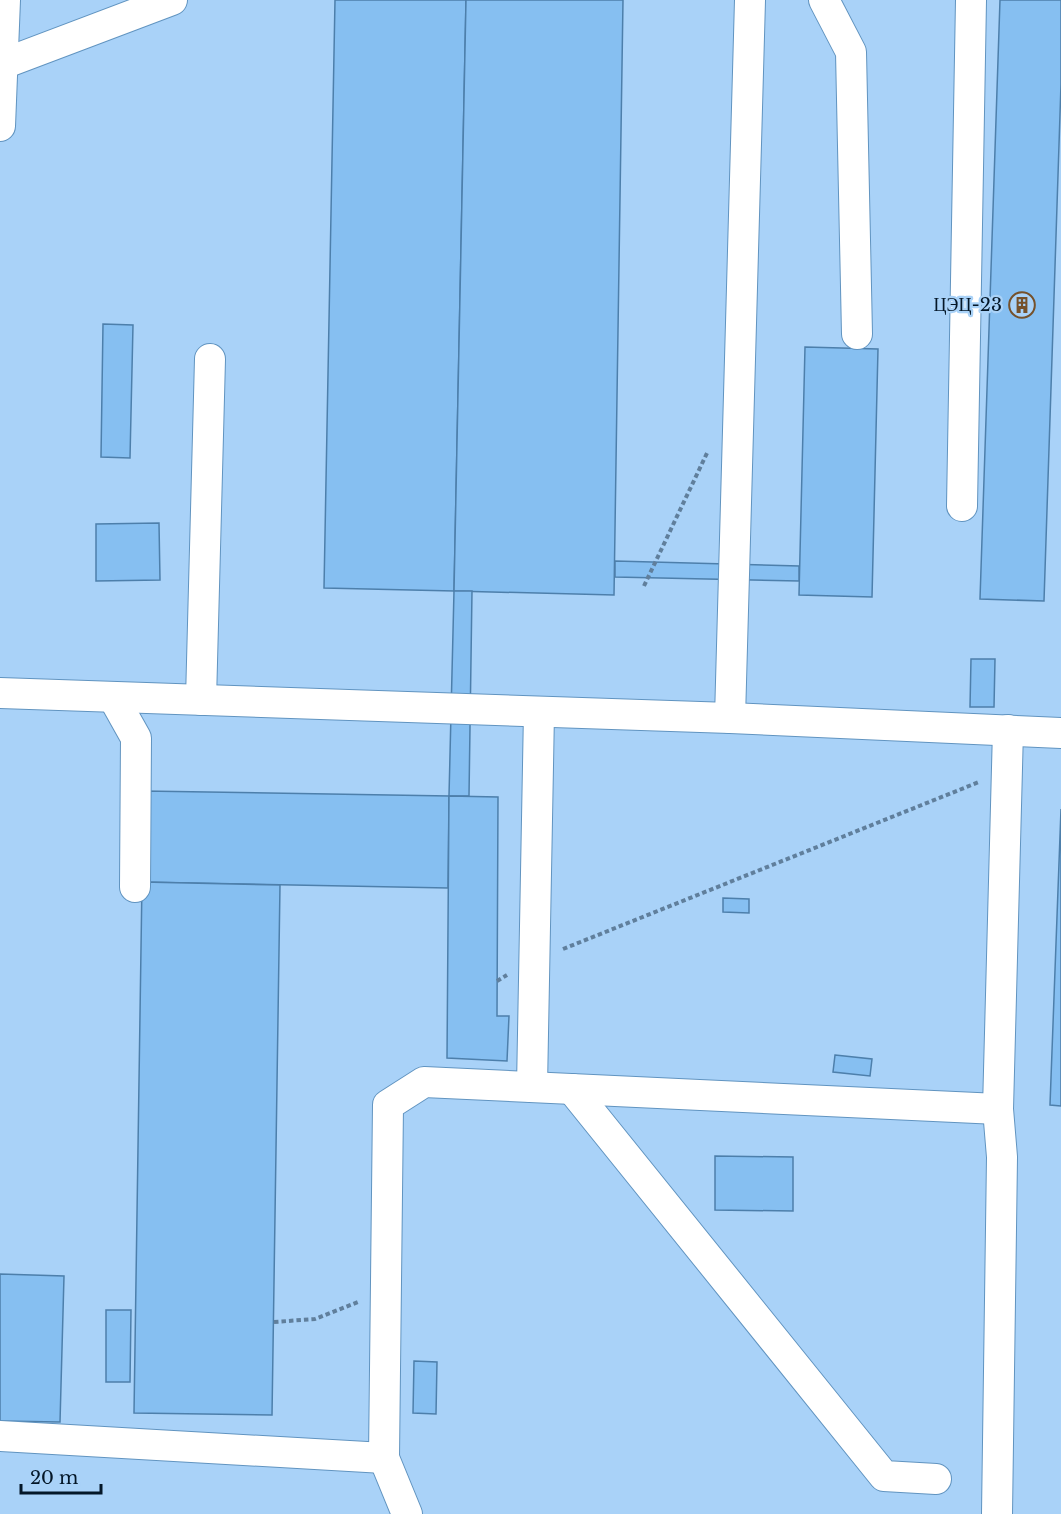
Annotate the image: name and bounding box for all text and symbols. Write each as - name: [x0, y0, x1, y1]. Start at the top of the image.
- building icon: ЦЭЦ-23: [1007, 290, 1037, 320]
- place label: ЦЭЦ-23: [934, 294, 1002, 316]
- scale bar: [21, 1457, 100, 1495]
- text: 20 m: [30, 1467, 78, 1489]

